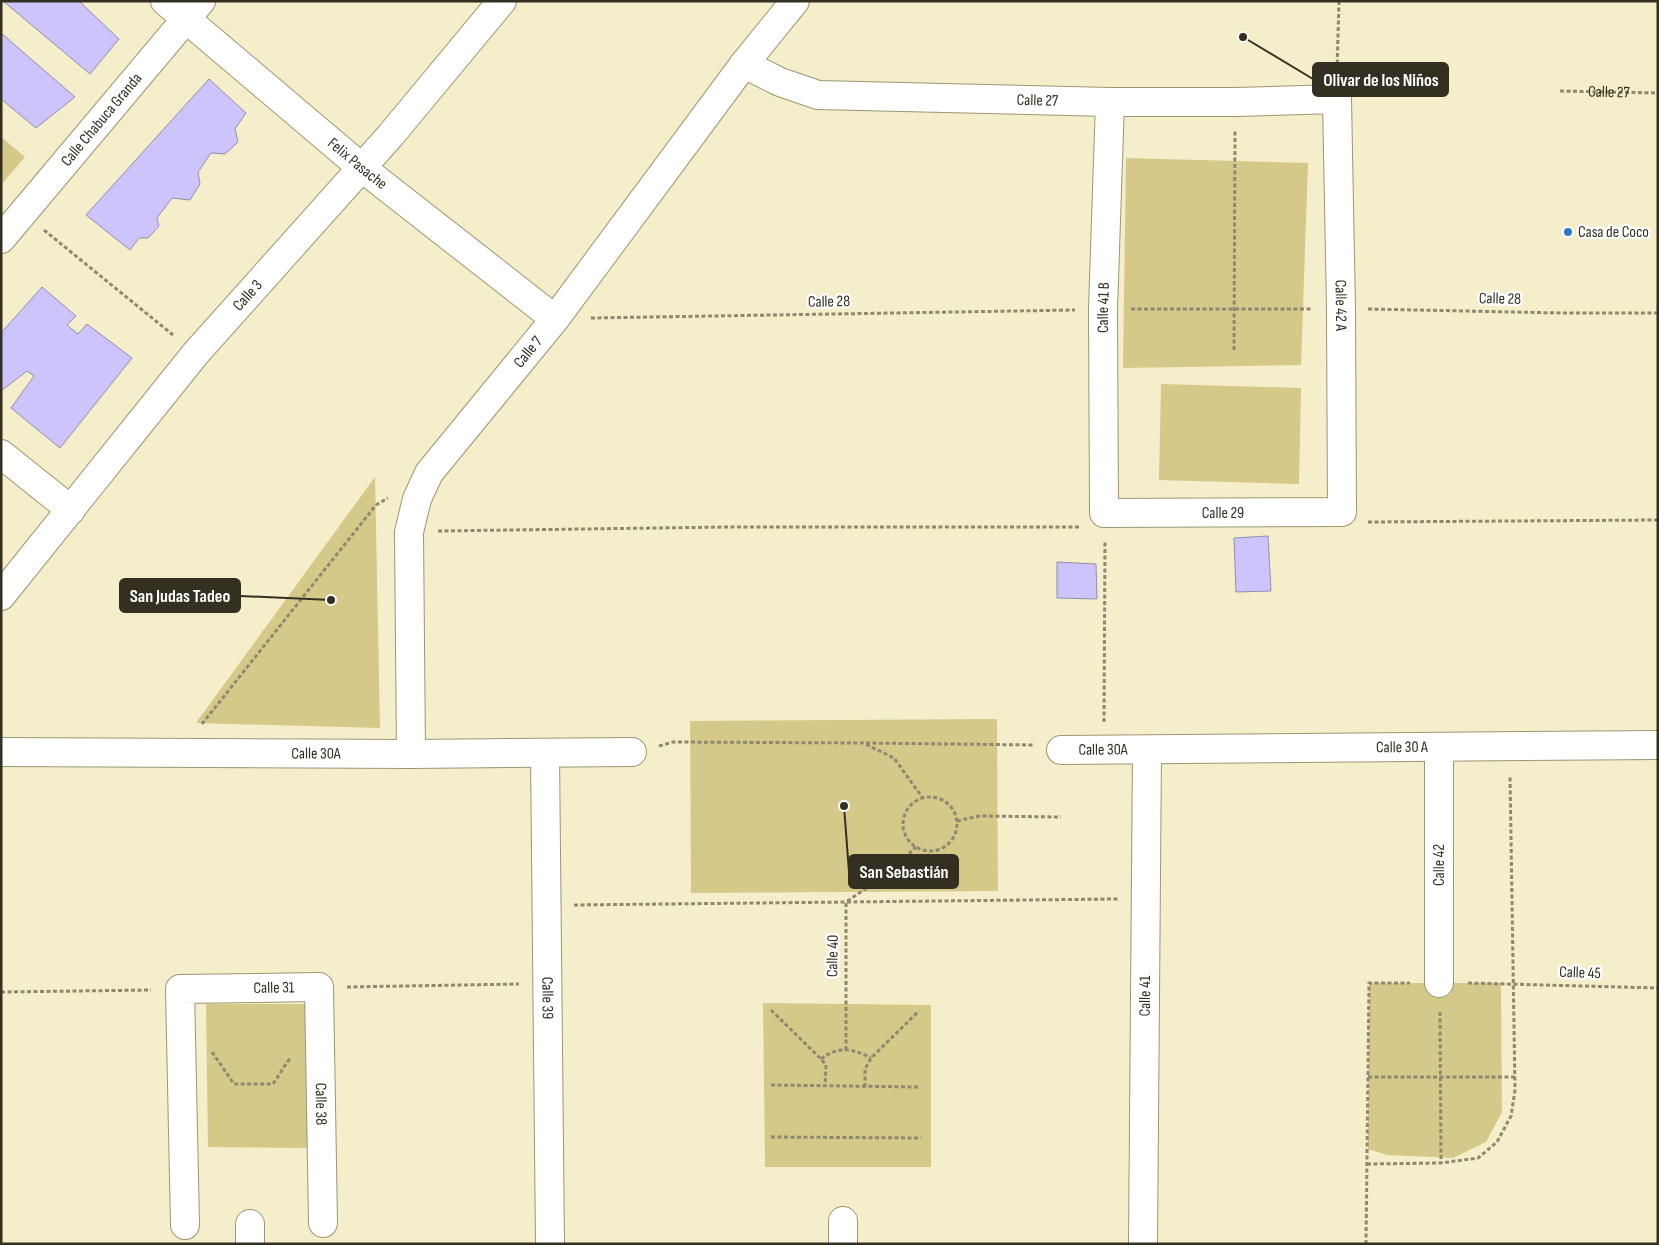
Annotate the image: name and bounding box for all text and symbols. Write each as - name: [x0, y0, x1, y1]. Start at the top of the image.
- callout: Olivar de los Niños: [1313, 63, 1448, 96]
- street label: Calle Chabuca Granda: [57, 69, 146, 170]
- text: Olivar de los Niños: [1323, 70, 1439, 91]
- street label: Calle 27: [1588, 82, 1631, 102]
- street label: Calle 27: [1016, 90, 1059, 110]
- street label: Felix Pasache: [324, 134, 391, 194]
- place label: Casa de Coco: [1578, 223, 1649, 242]
- marker: Casa de Coco: [1562, 226, 1574, 238]
- street label: Calle 3: [229, 276, 266, 315]
- street label: Calle 42 A: [1331, 280, 1351, 331]
- street label: Calle 41 B: [1093, 282, 1113, 333]
- street label: Calle 28: [1479, 289, 1521, 309]
- street label: Calle 28: [808, 292, 850, 312]
- street label: Calle 7: [510, 332, 547, 372]
- street label: Calle 29: [1202, 504, 1244, 523]
- callout: San Judas Tadeo: [120, 579, 240, 612]
- text: San Judas Tadeo: [130, 586, 230, 607]
- street label: Calle 30 A: [1376, 737, 1428, 757]
- street label: Calle 30A: [1078, 740, 1128, 759]
- street label: Calle 30A: [291, 744, 341, 763]
- street label: Calle 42: [1430, 844, 1449, 886]
- callout: San Sebastián: [849, 855, 958, 888]
- text: San Sebastián: [859, 862, 949, 883]
- street label: Calle 40: [823, 935, 843, 977]
- street label: Calle 45: [1559, 963, 1601, 983]
- street label: Calle 41: [1135, 975, 1155, 1017]
- street label: Calle 39: [538, 977, 557, 1019]
- street label: Calle 31: [253, 978, 295, 997]
- street label: Calle 38: [311, 1083, 331, 1125]

